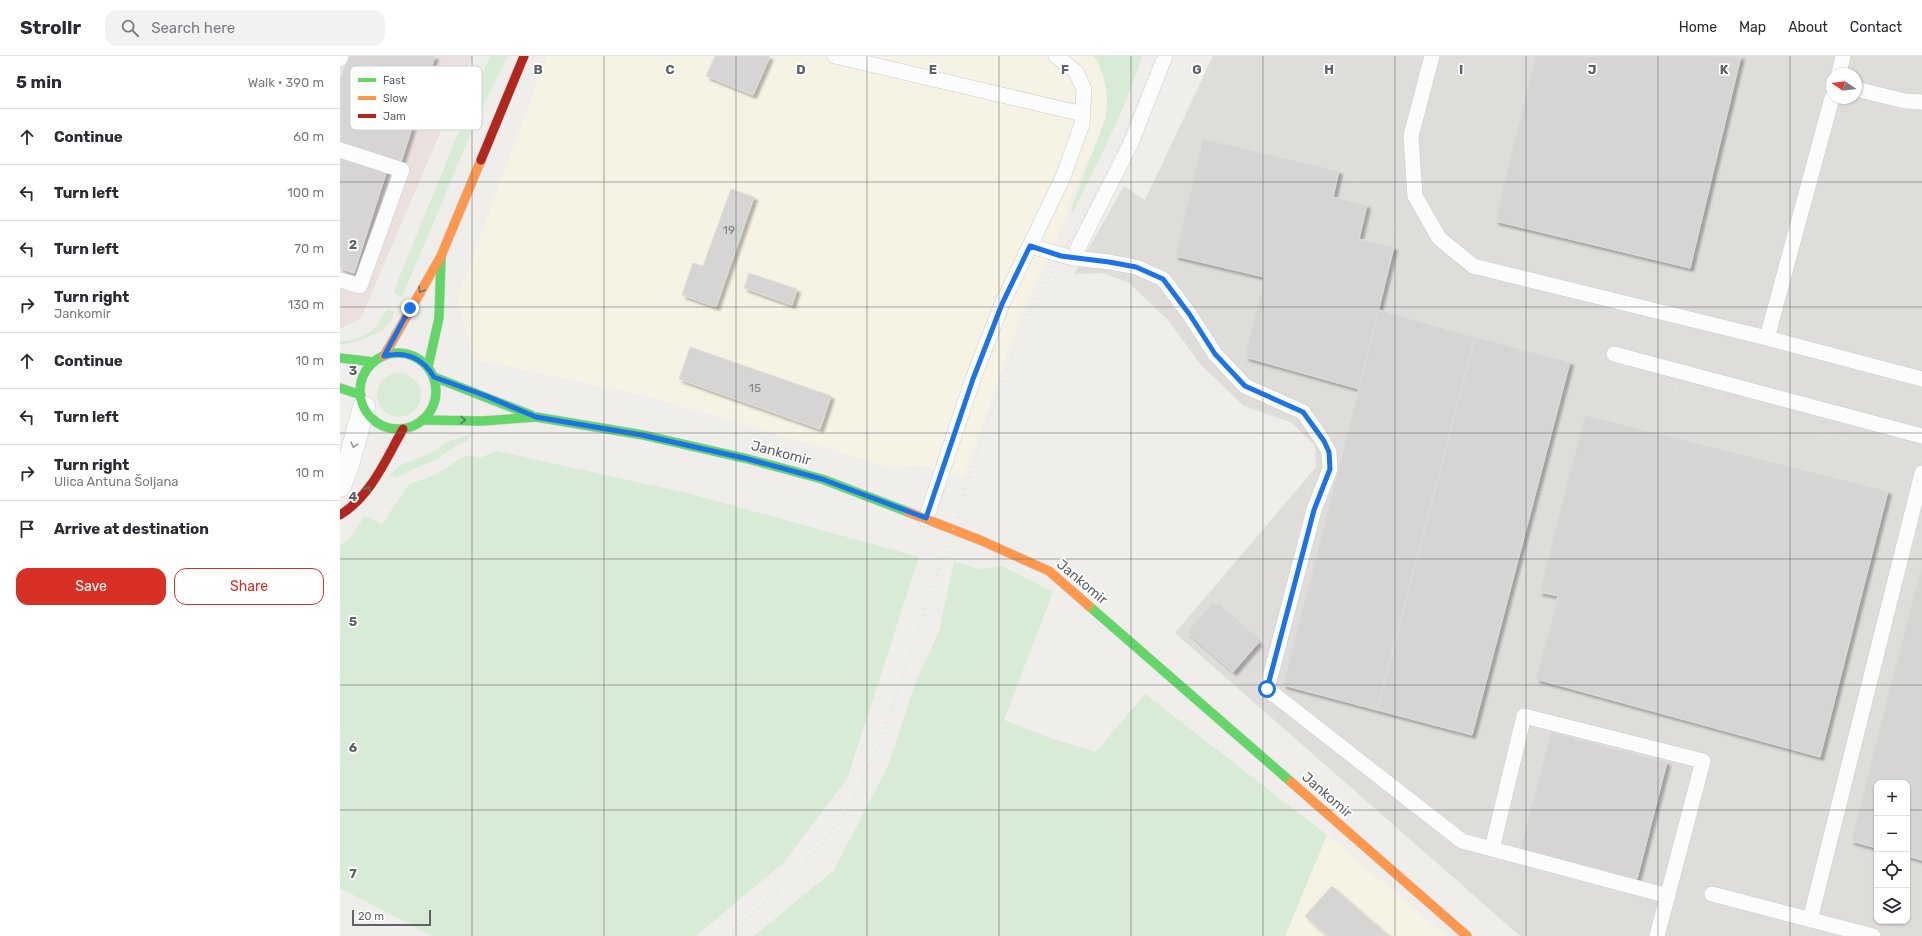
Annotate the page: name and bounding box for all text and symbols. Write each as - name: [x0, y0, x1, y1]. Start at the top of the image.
- search box: [105, 10, 385, 46]
- text: Strollr: [20, 16, 81, 39]
- icon: search: [119, 17, 141, 39]
- text: Search here: [151, 19, 235, 37]
- text: Home: [1679, 19, 1717, 36]
- text: Map: [1739, 19, 1766, 36]
- text: About: [1788, 19, 1828, 36]
- text: Contact: [1850, 19, 1902, 36]
- text: B: [533, 62, 543, 77]
- text: C: [665, 62, 675, 77]
- text: D: [796, 62, 806, 77]
- text: E: [929, 62, 937, 77]
- text: F: [1061, 62, 1069, 77]
- text: G: [1192, 62, 1202, 77]
- text: H: [1324, 62, 1334, 77]
- text: I: [1459, 62, 1463, 77]
- text: J: [1588, 62, 1596, 77]
- text: K: [1720, 62, 1729, 77]
- legend: [350, 66, 482, 130]
- north arrow: [1826, 68, 1862, 104]
- text: 5 min: [16, 72, 62, 92]
- text: Fast: [383, 74, 406, 87]
- text: Walk · 390 m: [248, 75, 324, 90]
- text: Slow: [383, 92, 408, 105]
- text: Jam: [383, 110, 406, 123]
- icon: ahead: [16, 126, 38, 148]
- text: Continue: [54, 128, 123, 146]
- text: 60 m: [293, 129, 324, 144]
- icon: left: [16, 182, 38, 204]
- text: Turn left: [54, 184, 119, 202]
- text: 100 m: [287, 185, 324, 200]
- house number: 19: [723, 223, 735, 237]
- text: 2: [349, 237, 357, 252]
- icon: left: [16, 238, 38, 260]
- text: Turn left: [54, 240, 119, 258]
- text: 70 m: [294, 241, 324, 256]
- one-way arrow: [419, 286, 426, 293]
- text: Turn right: [54, 288, 129, 306]
- icon: right: [16, 294, 38, 316]
- text: 130 m: [288, 297, 324, 312]
- route end: [401, 299, 419, 317]
- text: Jankomir: [54, 306, 111, 321]
- icon: ahead: [16, 350, 38, 372]
- text: Continue: [54, 352, 123, 370]
- text: 10 m: [295, 353, 324, 368]
- text: 3: [349, 363, 358, 378]
- house number: 15: [749, 381, 761, 395]
- icon: left: [16, 406, 38, 428]
- text: Turn left: [54, 408, 119, 426]
- text: 10 m: [295, 409, 324, 424]
- one-way arrow: [460, 416, 466, 424]
- street label: Jankomir: [749, 437, 813, 469]
- one-way arrow: [350, 442, 358, 448]
- text: Turn right: [54, 456, 129, 474]
- icon: right: [16, 462, 38, 484]
- text: 10 m: [295, 465, 324, 480]
- text: Ulica Antuna Šoljana: [54, 474, 179, 489]
- one-way arrow: [363, 486, 370, 493]
- text: 4: [349, 489, 358, 504]
- icon: arrive: [16, 518, 38, 540]
- text: Arrive at destination: [54, 520, 209, 538]
- street label: Jankomir: [1053, 556, 1111, 609]
- button: Save: [16, 568, 166, 605]
- button: Share: [174, 568, 324, 605]
- text: 5: [349, 614, 357, 629]
- route start: [1258, 680, 1276, 698]
- text: 6: [349, 740, 358, 755]
- street label: Jankomir: [1298, 769, 1356, 822]
- map controls: [1874, 780, 1910, 924]
- button: +: [1874, 780, 1910, 816]
- button: −: [1874, 816, 1910, 852]
- button: locate: [1874, 852, 1910, 888]
- text: 7: [349, 866, 357, 881]
- button: layers: [1874, 888, 1910, 924]
- scale bar: [352, 908, 431, 927]
- text: 20 m: [358, 910, 384, 923]

